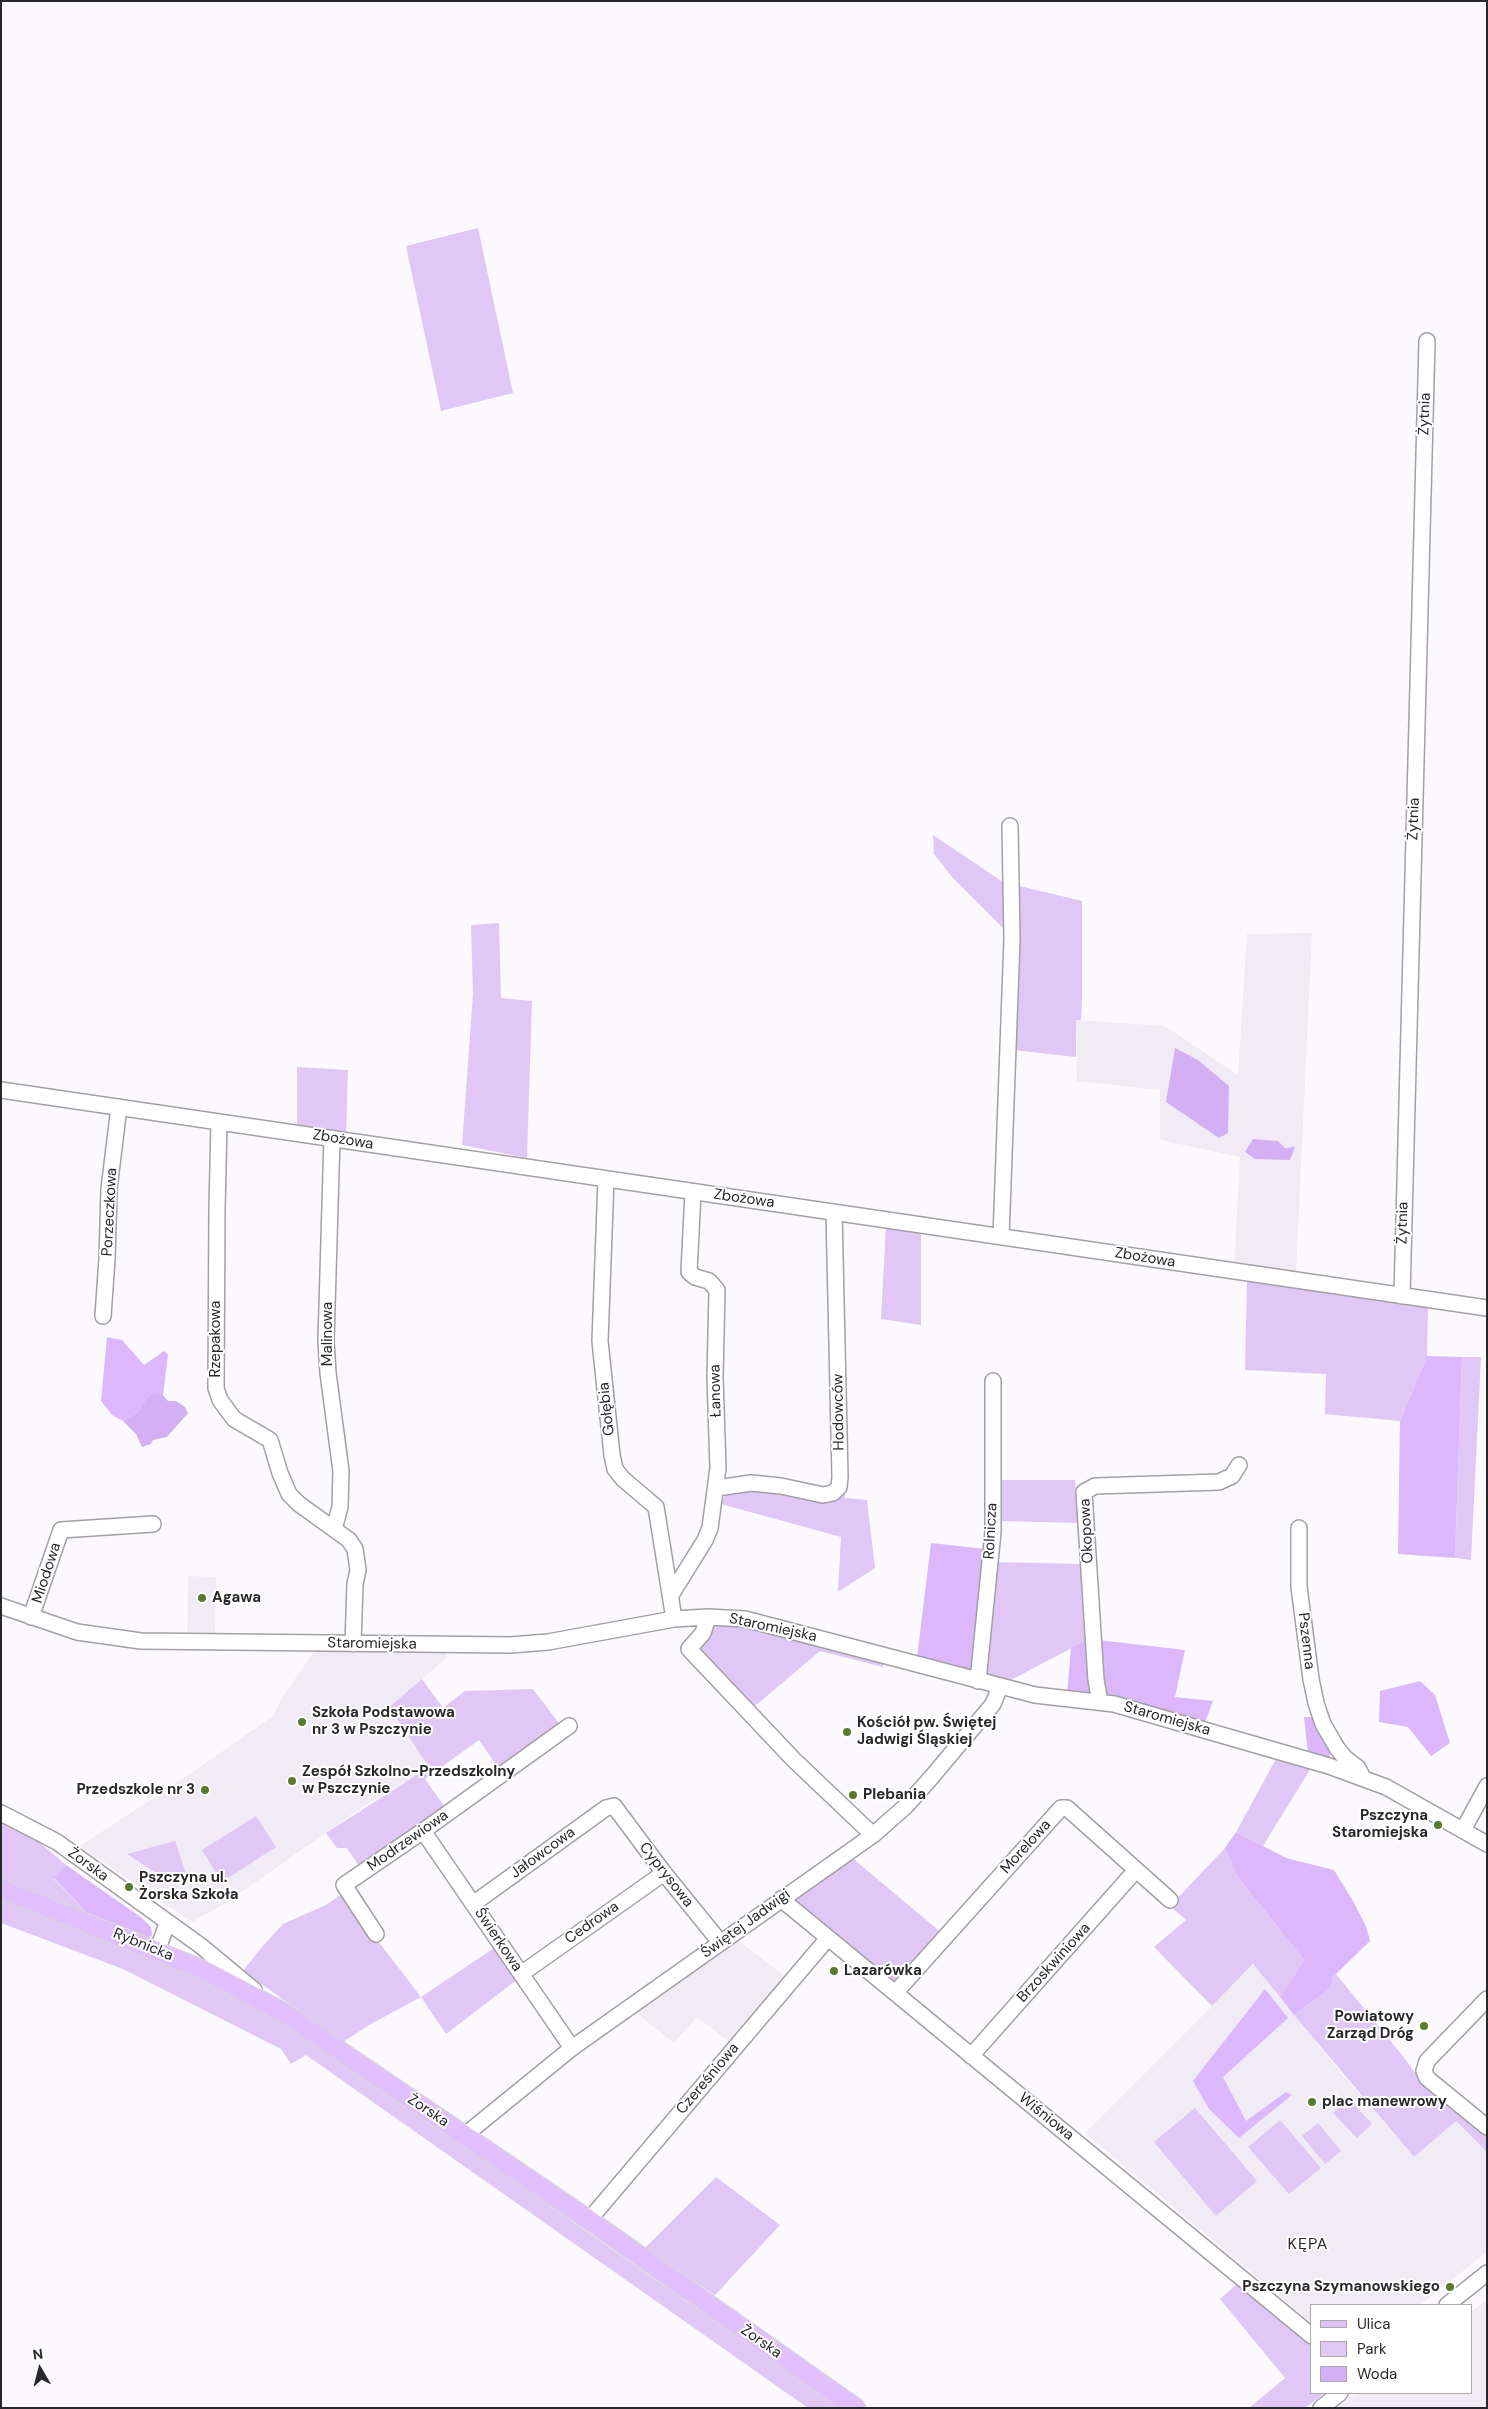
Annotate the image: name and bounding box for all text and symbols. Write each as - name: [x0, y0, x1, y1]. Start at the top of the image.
- street label: Żytnia: [1415, 392, 1435, 436]
- street label: Żytnia: [1404, 797, 1424, 841]
- street label: Zbożowa: [311, 1126, 375, 1154]
- street label: Porzeczkowa: [99, 1167, 121, 1257]
- street label: Zbożowa: [712, 1186, 776, 1212]
- street label: Żytnia: [1394, 1201, 1412, 1245]
- street label: Zbożowa: [1113, 1244, 1177, 1272]
- street label: Rzepakowa: [207, 1301, 225, 1377]
- street label: Malinowa: [319, 1302, 337, 1366]
- street label: Łanowa: [707, 1364, 725, 1418]
- street label: Hodowców: [829, 1373, 849, 1451]
- street label: Gołębia: [595, 1381, 619, 1437]
- street label: Okopowa: [1076, 1498, 1098, 1564]
- street label: Rolnicza: [981, 1502, 1001, 1560]
- street label: Miodowa: [29, 1541, 65, 1605]
- place label: Agawa: [212, 1589, 261, 1607]
- marker: Agawa: [196, 1592, 208, 1604]
- street label: Staromiejska: [727, 1610, 819, 1646]
- street label: Pszenna: [1294, 1612, 1318, 1670]
- street label: Staromiejska: [327, 1634, 417, 1654]
- street label: Staromiejska: [1122, 1698, 1212, 1740]
- place label: Szkoła Podstawowa nr 3 w Pszczynie: [312, 1704, 455, 1739]
- place label: Kościół pw. Świętej Jadwigi Śląskiej: [857, 1714, 996, 1749]
- marker: Szkoła Podstawowa nr 3 w Pszczynie: [296, 1716, 308, 1728]
- marker: Kościół pw. Świętej Jadwigi Śląskiej: [841, 1726, 853, 1738]
- place label: Zespół Szkolno-Przedszkolny w Pszczynie: [302, 1763, 515, 1798]
- marker: Zespół Szkolno-Przedszkolny w Pszczynie: [286, 1775, 298, 1787]
- place label: Przedszkole nr 3: [76, 1781, 195, 1799]
- marker: Przedszkole nr 3: [199, 1784, 211, 1796]
- place label: Plebania: [863, 1786, 926, 1804]
- marker: Plebania: [847, 1789, 859, 1801]
- street label: Modrzewiowa: [364, 1807, 452, 1875]
- place label: Pszczyna Staromiejska: [1332, 1807, 1428, 1842]
- street label: Morelowa: [997, 1816, 1055, 1878]
- marker: Pszczyna Staromiejska: [1432, 1819, 1444, 1831]
- street label: Jałowcowa: [507, 1823, 579, 1883]
- street label: Cyprysowa: [635, 1839, 697, 1911]
- street label: Żorska: [64, 1844, 112, 1886]
- place label: Pszczyna ul. Żorska Szkoła: [139, 1869, 238, 1904]
- marker: Pszczyna ul. Żorska Szkoła: [123, 1881, 135, 1893]
- street label: Świętej Jadwigi: [698, 1886, 794, 1962]
- street label: Cedrowa: [561, 1898, 623, 1948]
- street label: Świerkowa: [470, 1905, 526, 1975]
- street label: Brzoskwiniowa: [1014, 1920, 1094, 2006]
- street label: Rybnicka: [110, 1925, 176, 1965]
- place label: Lazarówka: [844, 1962, 922, 1980]
- marker: Lazarówka: [828, 1965, 840, 1977]
- place label: Powiatowy Zarząd Dróg: [1327, 2008, 1414, 2043]
- marker: Powiatowy Zarząd Dróg: [1418, 2020, 1430, 2032]
- street label: Czereśniowa: [673, 2040, 743, 2118]
- street label: Wiśniowa: [1015, 2089, 1077, 2145]
- street label: Żorska: [404, 2091, 452, 2131]
- place label: plac manewrowy: [1322, 2093, 1447, 2111]
- marker: plac manewrowy: [1306, 2096, 1318, 2108]
- district label: KĘPA: [1287, 2235, 1329, 2255]
- place label: Pszczyna Szymanowskiego: [1242, 2278, 1440, 2296]
- marker: Pszczyna Szymanowskiego: [1444, 2281, 1456, 2293]
- legend: [1310, 2304, 1473, 2394]
- text: Ulica: [1357, 2314, 1391, 2334]
- street label: Żorska: [737, 2322, 785, 2362]
- text: Park: [1357, 2339, 1387, 2359]
- north arrow: [15, 2344, 65, 2394]
- text: N: [32, 2345, 44, 2364]
- text: Woda: [1357, 2364, 1397, 2384]

